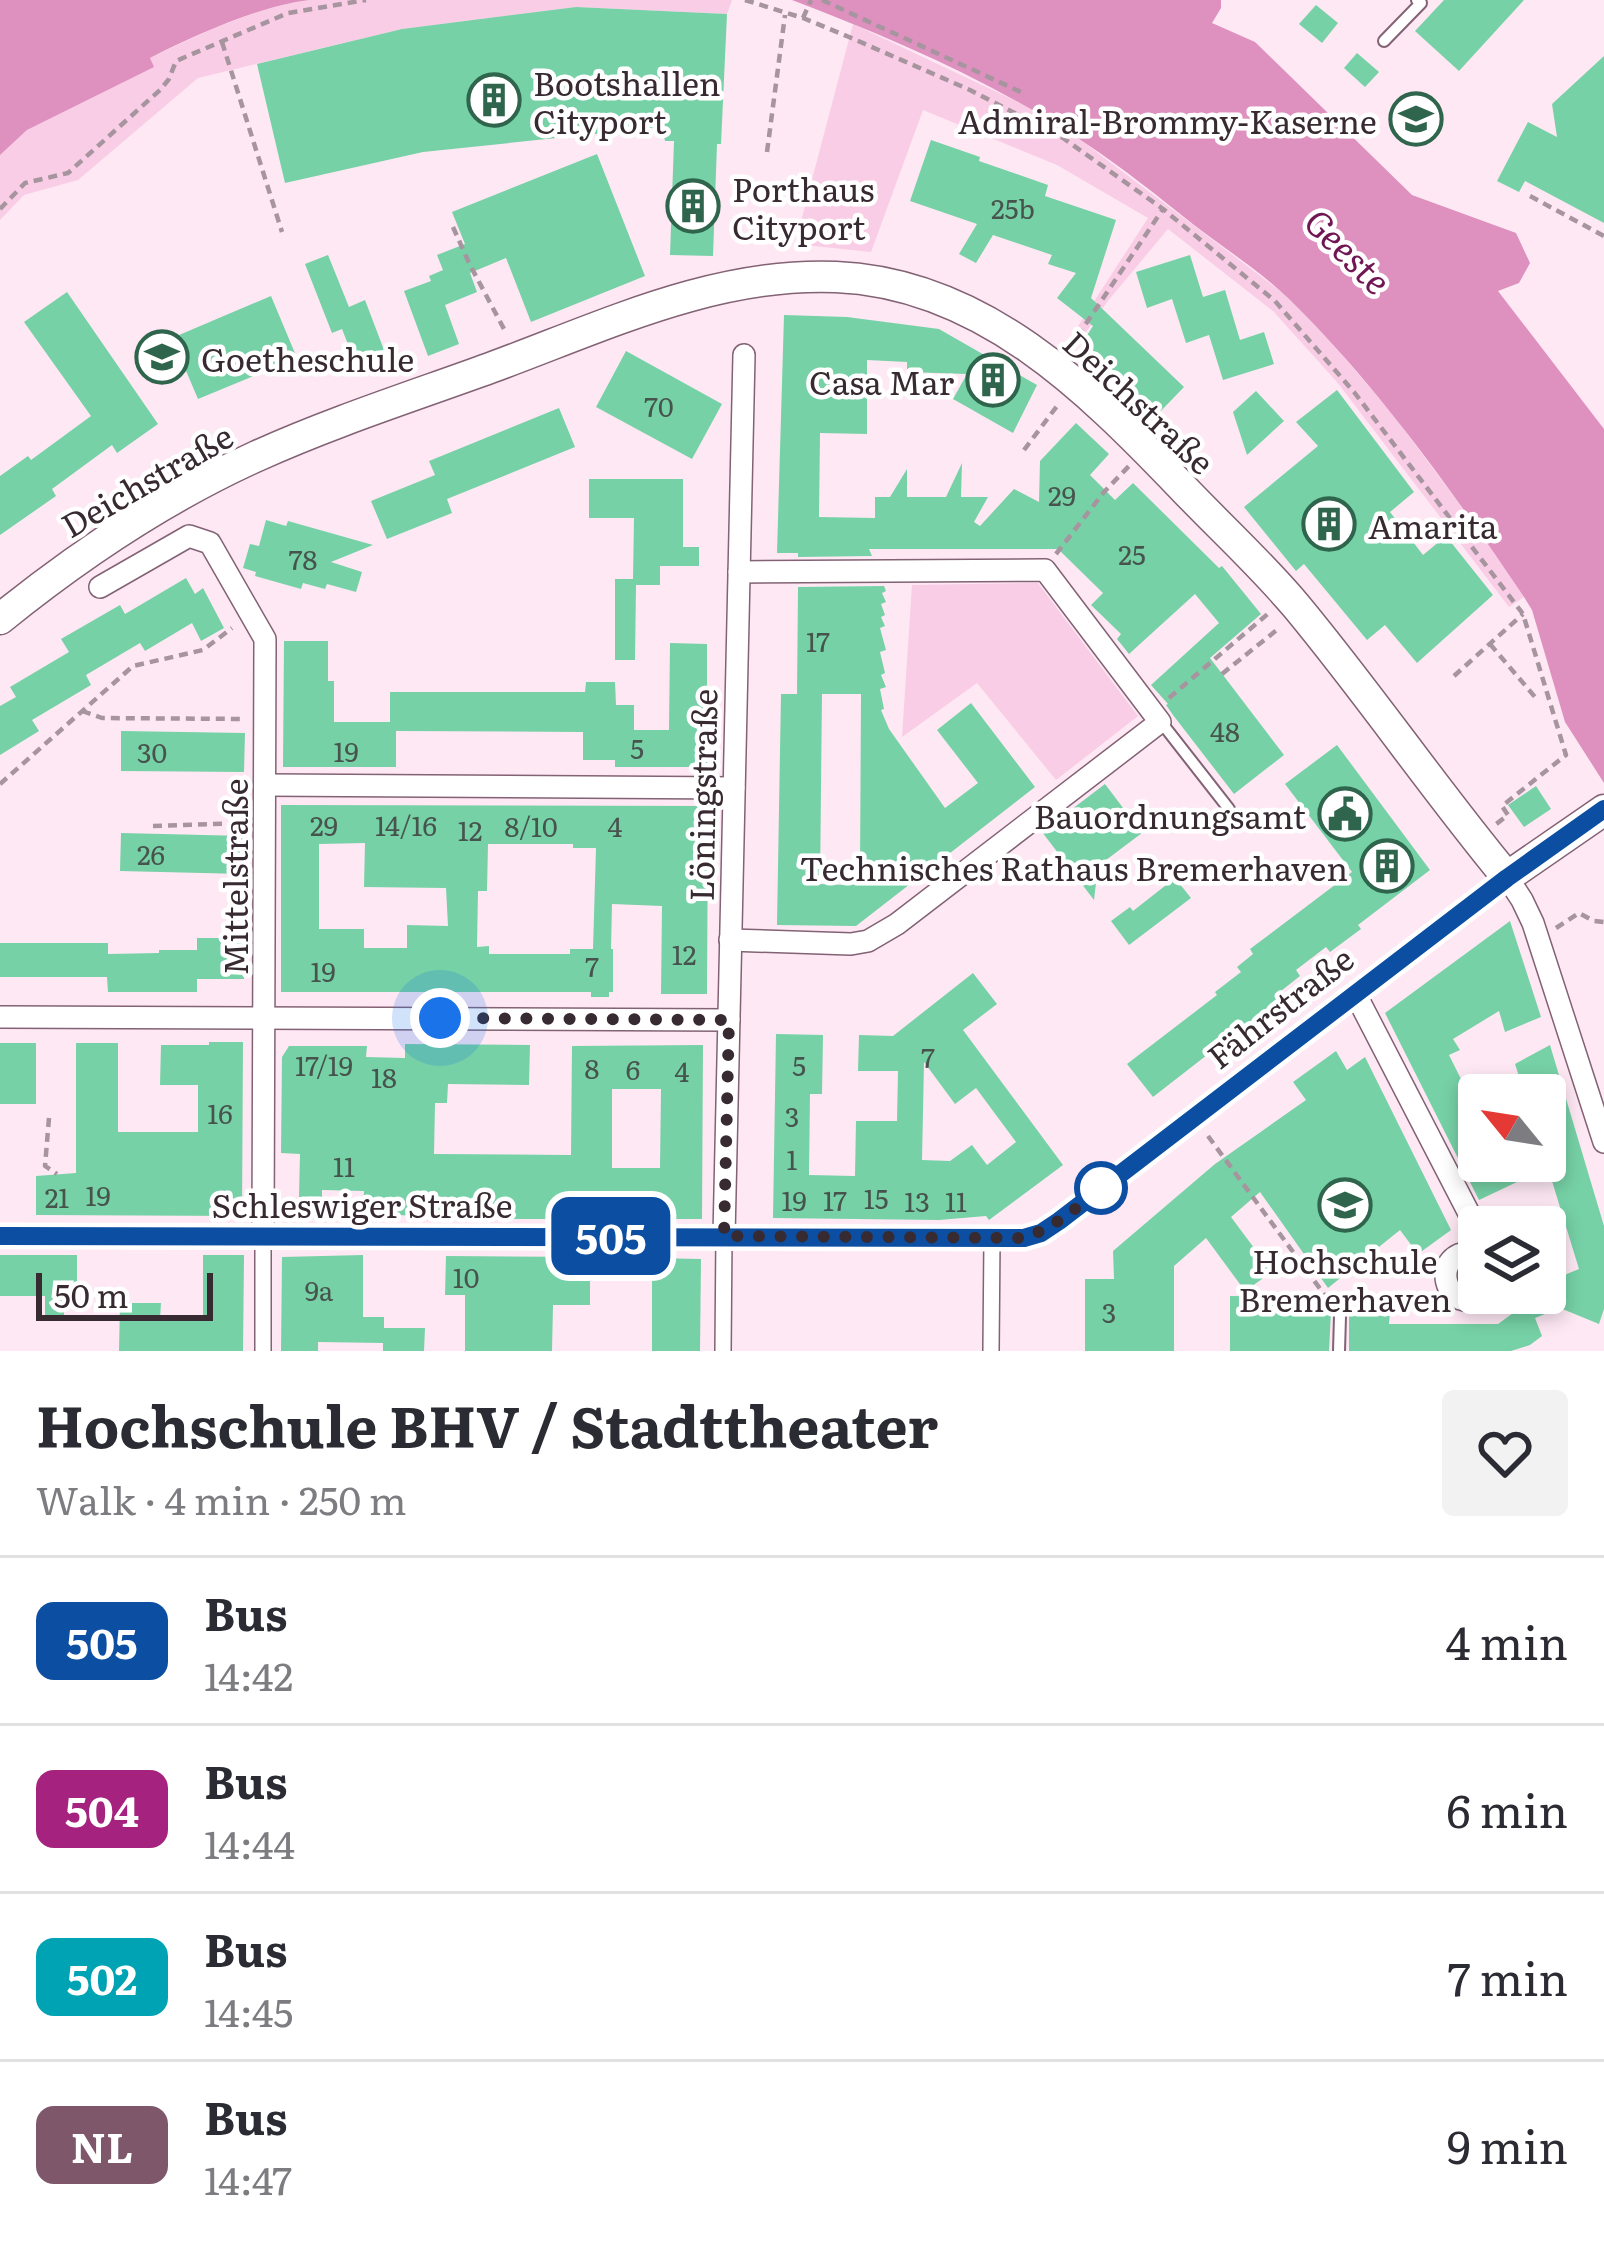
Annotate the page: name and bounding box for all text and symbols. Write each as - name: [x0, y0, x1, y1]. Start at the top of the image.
- place label: Bootshallen Cityport: [533, 57, 721, 144]
- building icon: Bootshallen Cityport: [466, 72, 522, 128]
- school or university icon: Admiral-Brommy-Kaserne: [1388, 91, 1444, 147]
- place label: Admiral-Brommy-Kaserne: [958, 95, 1377, 144]
- place label: Porthaus Cityport: [732, 163, 874, 250]
- building icon: Porthaus Cityport: [665, 178, 721, 234]
- house number: 25b: [991, 187, 1035, 227]
- water label: Geeste: [1294, 195, 1404, 305]
- street label: Deichstraße: [1053, 318, 1227, 484]
- school or university icon: Goetheschule: [134, 329, 190, 385]
- place label: Goetheschule: [201, 333, 414, 382]
- building icon: Casa Mar: [965, 352, 1021, 408]
- place label: Casa Mar: [809, 356, 954, 405]
- house number: 70: [644, 385, 674, 425]
- street label: Deichstraße: [51, 410, 241, 548]
- house number: 29: [1048, 474, 1076, 514]
- building icon: Amarita: [1301, 496, 1357, 552]
- place label: Amarita: [1368, 500, 1498, 549]
- house number: 25: [1118, 533, 1146, 573]
- house number: 78: [289, 538, 317, 578]
- house number: 17: [806, 620, 830, 660]
- street label: Löningstraße: [675, 688, 727, 902]
- house number: 48: [1210, 710, 1240, 750]
- house number: 5: [630, 727, 644, 767]
- house number: 19: [333, 730, 359, 770]
- house number: 30: [137, 731, 167, 771]
- street label: Mittelstraße: [209, 778, 258, 976]
- public building icon: Bauordnungsamt: [1317, 786, 1373, 842]
- place label: Bauordnungsamt: [1034, 790, 1307, 839]
- house number: 29: [310, 804, 338, 844]
- house number: 14/16: [375, 804, 437, 844]
- house number: 8/10: [504, 805, 558, 845]
- house number: 4: [608, 805, 623, 845]
- house number: 12: [458, 809, 482, 849]
- house number: 26: [137, 833, 165, 873]
- building icon: Technisches Rathaus Bremerhaven: [1359, 838, 1415, 894]
- place label: Technisches Rathaus Bremerhaven: [799, 842, 1348, 891]
- house number: 12: [672, 933, 696, 973]
- street label: Fährstraße: [1195, 933, 1363, 1079]
- house number: 7: [585, 945, 599, 985]
- house number: 19: [310, 950, 336, 990]
- your location: [410, 988, 470, 1048]
- house number: 7: [921, 1036, 935, 1076]
- house number: 17/19: [295, 1044, 353, 1084]
- house number: 5: [792, 1044, 806, 1084]
- house number: 8: [585, 1047, 599, 1087]
- house number: 6: [626, 1048, 640, 1088]
- house number: 4: [675, 1050, 690, 1090]
- house number: 18: [371, 1056, 397, 1096]
- north arrow: [1458, 1074, 1566, 1182]
- map controls: [1458, 1074, 1566, 1314]
- house number: 16: [207, 1092, 233, 1132]
- house number: 3: [785, 1095, 799, 1135]
- house number: 1: [787, 1138, 798, 1178]
- house number: 11: [333, 1145, 355, 1185]
- unlabelled marker: [1076, 1163, 1126, 1213]
- house number: 19: [85, 1174, 111, 1214]
- house number: 21: [45, 1176, 69, 1216]
- house number: 15: [864, 1177, 888, 1217]
- school or university icon: Hochschule Bremerhaven: [1317, 1177, 1373, 1233]
- street label: Schleswiger Straße: [211, 1179, 513, 1228]
- house number: 19: [781, 1179, 807, 1219]
- house number: 17: [823, 1179, 847, 1219]
- house number: 13: [904, 1180, 930, 1220]
- house number: 11: [945, 1180, 967, 1220]
- line badge: 505: [542, 1197, 680, 1275]
- text: 505: [575, 1205, 647, 1267]
- button: layers: [1458, 1206, 1566, 1314]
- place label: Hochschule Bremerhaven: [1238, 1235, 1452, 1322]
- house number: 10: [453, 1256, 479, 1296]
- scale bar: [36, 1267, 213, 1320]
- text: 50 m: [54, 1269, 128, 1318]
- house number: 9a: [305, 1269, 334, 1309]
- house number: 3: [1102, 1291, 1116, 1331]
- text: Hochschule BHV / Stadttheater: [36, 1381, 938, 1466]
- button: heart: [1442, 1390, 1568, 1516]
- text: Walk · 4 min · 250 m: [36, 1469, 407, 1527]
- text: Bus: [204, 1578, 288, 1645]
- text: 4 min: [1446, 1607, 1568, 1674]
- text: 505: [66, 1610, 138, 1672]
- text: 14:42: [204, 1645, 293, 1703]
- text: Bus: [204, 1746, 288, 1813]
- text: 6 min: [1446, 1775, 1568, 1842]
- text: 504: [65, 1778, 139, 1840]
- text: 14:44: [204, 1813, 295, 1871]
- text: Bus: [204, 1914, 288, 1981]
- text: 7 min: [1448, 1943, 1568, 2010]
- text: 502: [67, 1946, 137, 2008]
- text: 14:45: [204, 1981, 293, 2039]
- text: Bus: [204, 2082, 288, 2149]
- text: 9 min: [1447, 2111, 1568, 2178]
- text: NL: [71, 2114, 133, 2176]
- text: 14:47: [204, 2149, 292, 2207]

